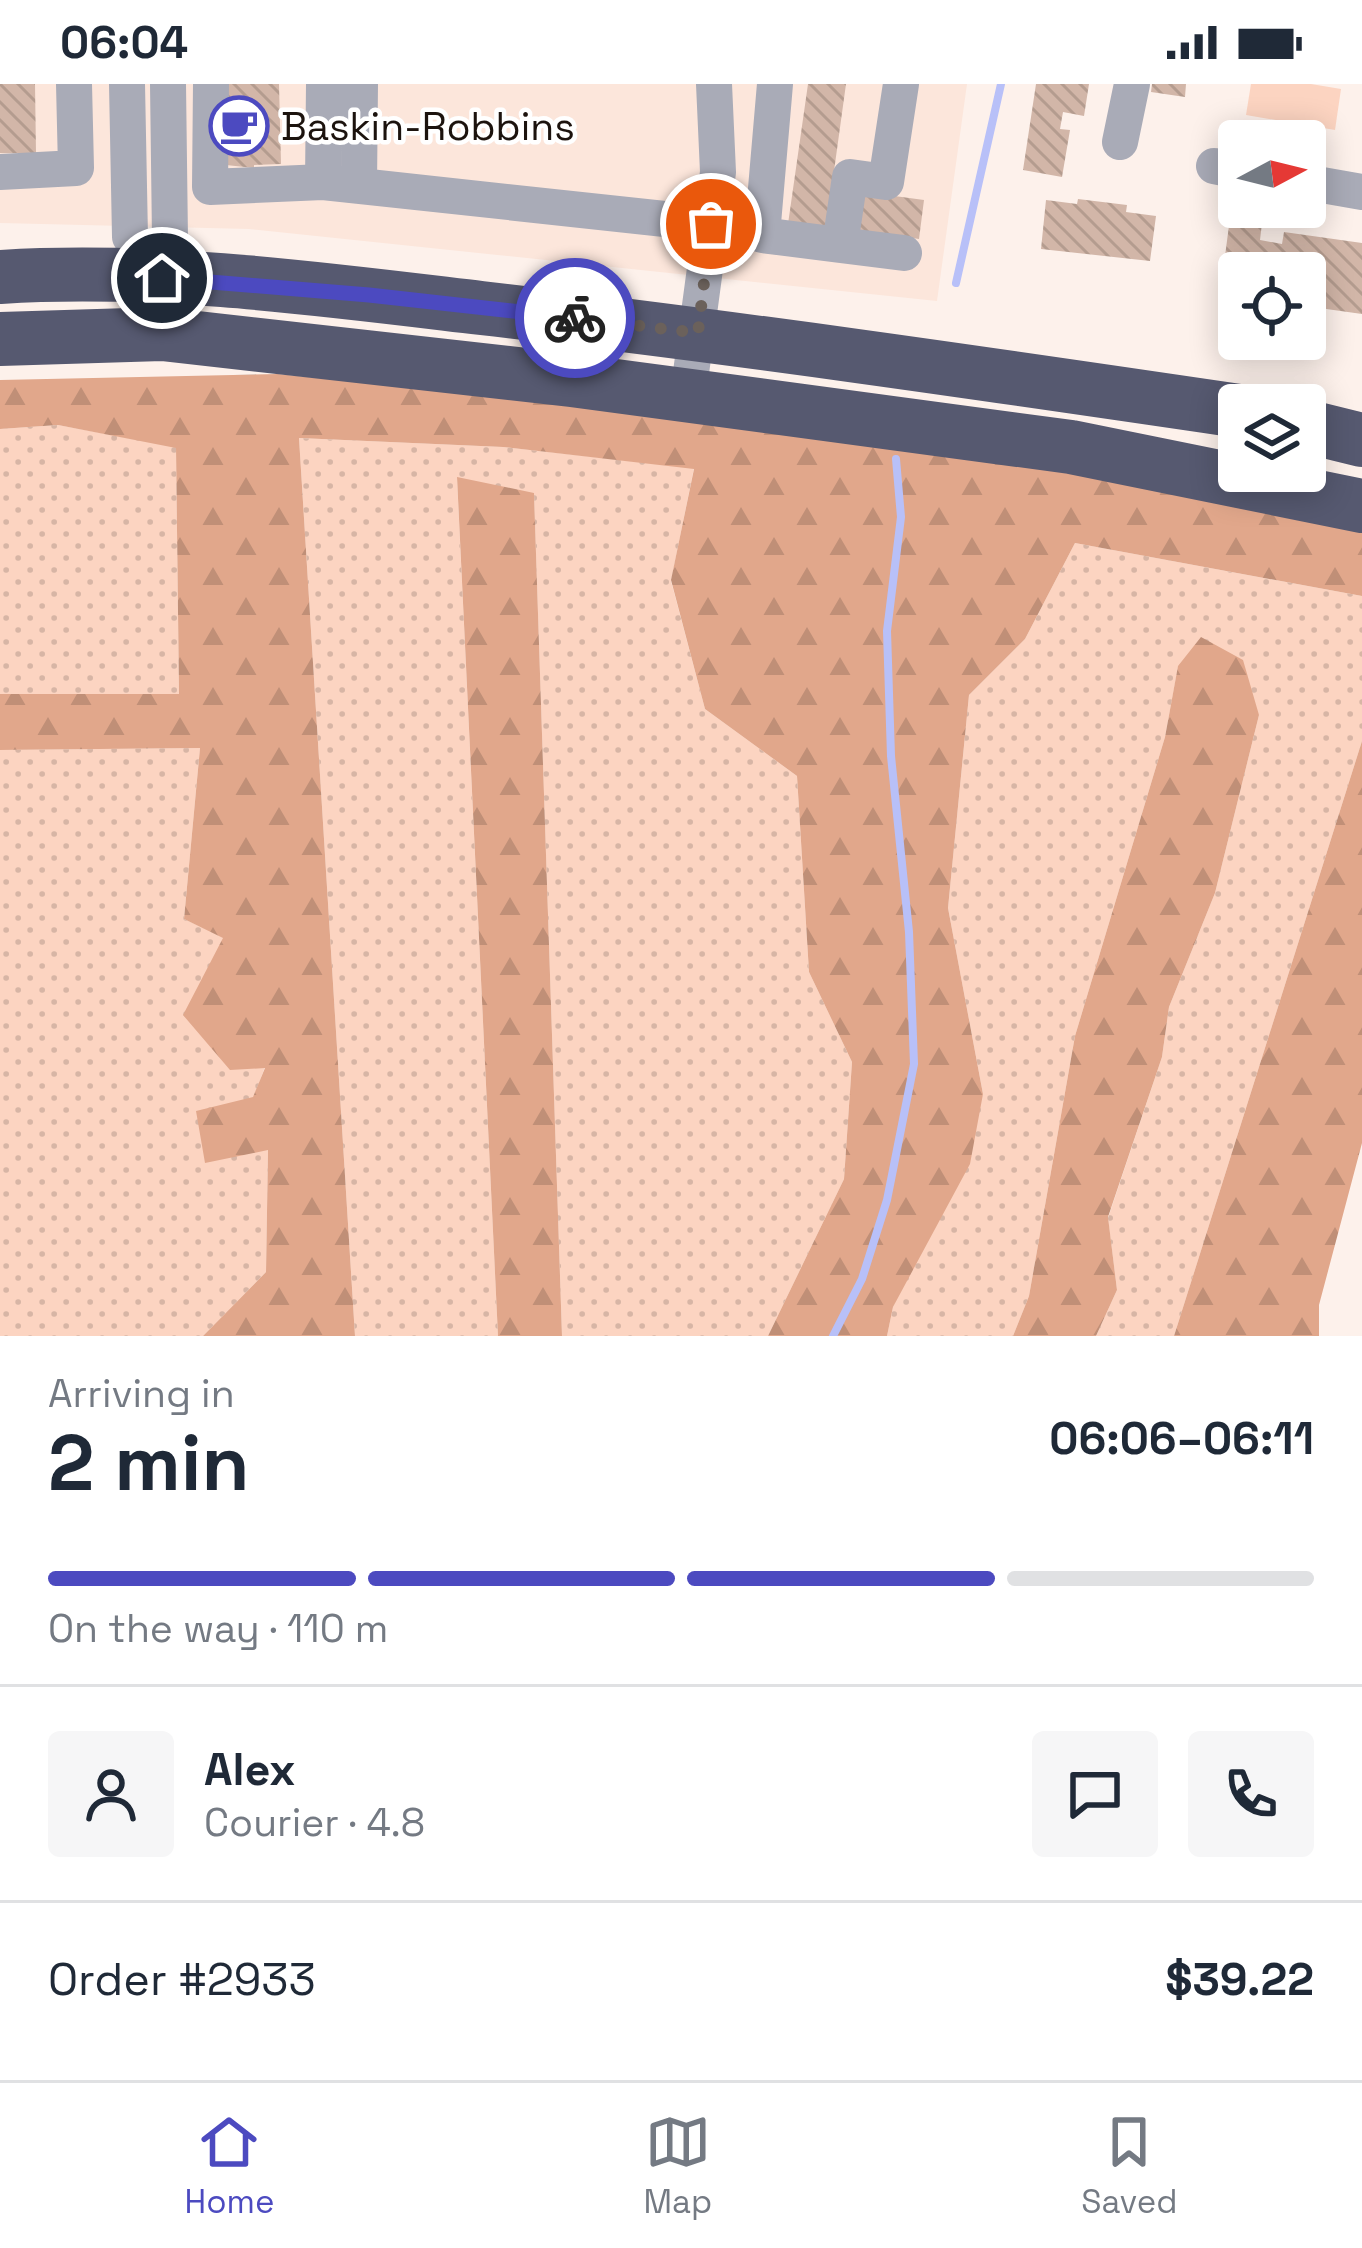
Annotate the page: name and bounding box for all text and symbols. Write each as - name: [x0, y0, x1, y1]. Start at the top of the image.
- text: 06:04: [60, 14, 188, 71]
- cafe icon: Baskin-Robbins: [208, 95, 270, 157]
- place label: Baskin-Robbins: [281, 102, 575, 151]
- north arrow: [1218, 120, 1326, 228]
- map controls: [1218, 120, 1326, 492]
- pin: [660, 173, 762, 275]
- icon: bag: [678, 191, 744, 257]
- pin: [111, 227, 213, 329]
- icon: home: [129, 245, 195, 311]
- button: locate: [1218, 252, 1326, 360]
- courier: [515, 258, 635, 378]
- icon: bike: [542, 285, 608, 351]
- button: layers: [1218, 384, 1326, 492]
- text: Arriving in: [48, 1369, 235, 1418]
- text: 06:06–06:11: [1049, 1410, 1314, 1467]
- text: 2 min: [48, 1413, 250, 1513]
- text: On the way · 110 m: [48, 1604, 388, 1653]
- button: person: [48, 1731, 174, 1857]
- button: chat: [1032, 1731, 1158, 1857]
- button: phone: [1188, 1731, 1314, 1857]
- text: Alex: [204, 1741, 296, 1798]
- text: Courier · 4.8: [204, 1798, 425, 1847]
- text: Order #2933: [48, 1951, 316, 2008]
- text: $39.22: [1165, 1951, 1314, 2008]
- tab: Home: [185, 2109, 274, 2223]
- tab: Map: [643, 2109, 712, 2223]
- tab: Saved: [1081, 2109, 1177, 2223]

